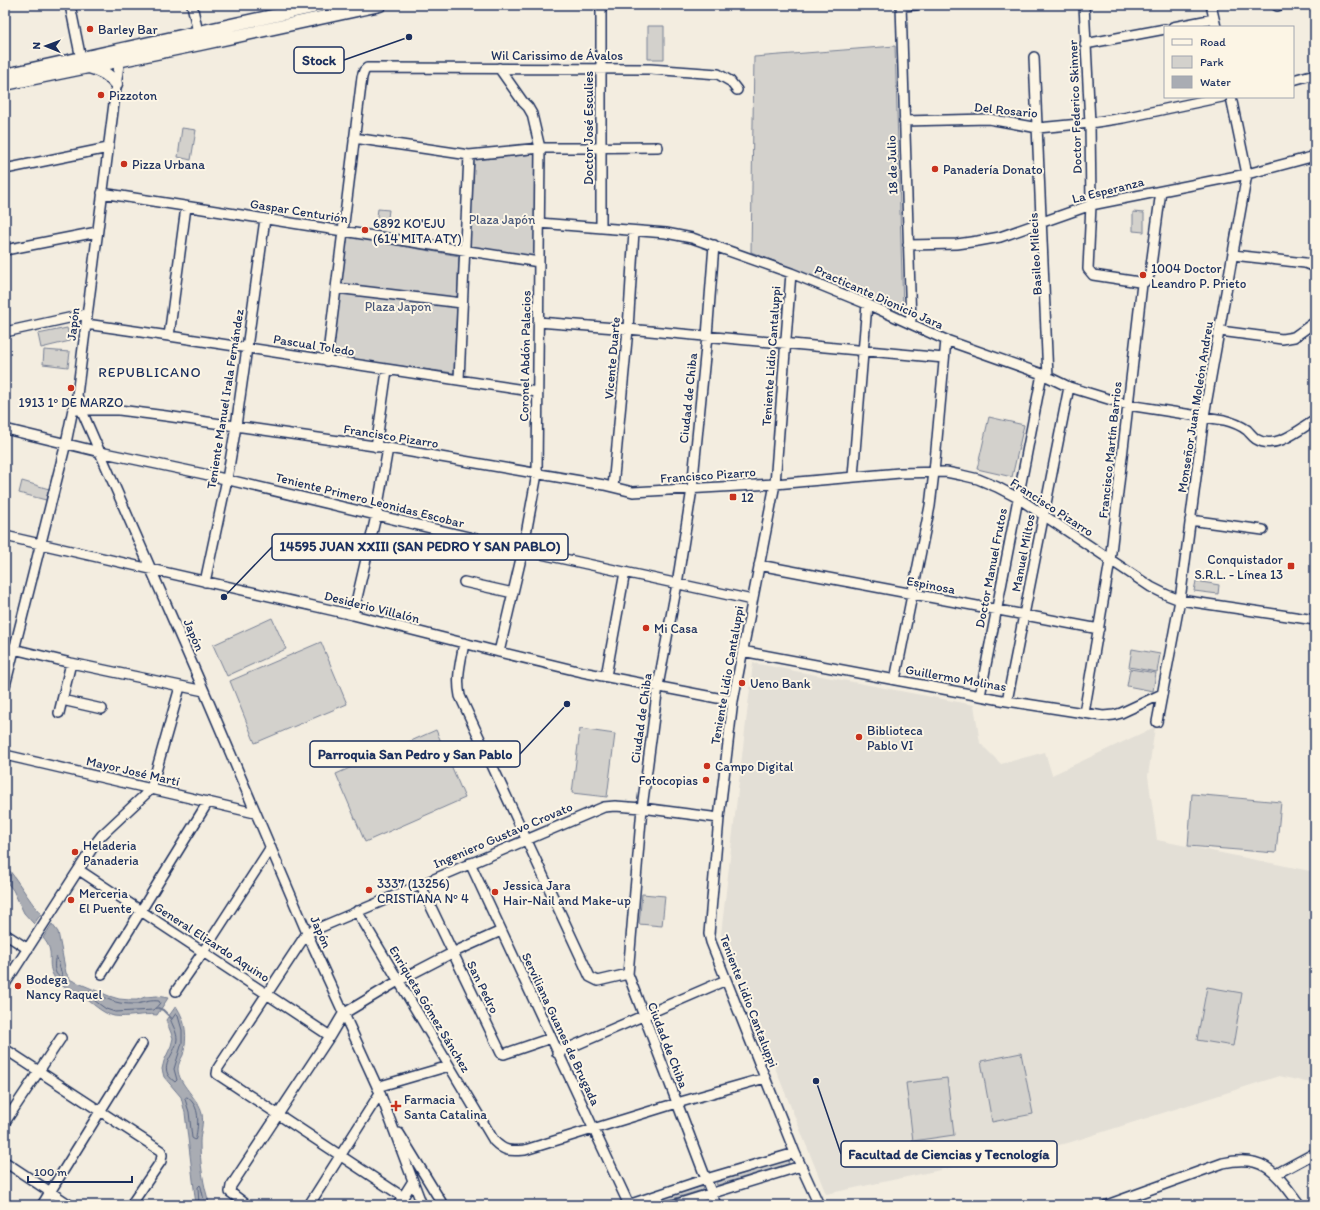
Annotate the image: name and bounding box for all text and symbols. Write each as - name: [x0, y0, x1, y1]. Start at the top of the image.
- place label: Barley Bar: [98, 22, 158, 37]
- marker: Barley Bar: [85, 24, 95, 34]
- north arrow: [26, 26, 66, 66]
- legend: [1164, 26, 1294, 98]
- text: Road: [1200, 35, 1226, 49]
- street label: Doctor Federico Skinner: [1065, 39, 1085, 174]
- text: N: [30, 42, 43, 50]
- callout: Stock: [294, 47, 344, 73]
- street label: Wil Carissimo de Ávalos: [491, 48, 623, 63]
- text: Stock: [302, 52, 337, 69]
- text: Park: [1200, 55, 1224, 69]
- street label: Doctor José Esculies: [581, 71, 596, 185]
- text: Water: [1200, 75, 1231, 89]
- place label: Pizzoton: [109, 88, 158, 103]
- marker: Pizzoton: [96, 90, 106, 100]
- street label: Del Rosario: [974, 99, 1039, 121]
- street label: 18 de Julio: [883, 135, 901, 195]
- place label: Pizza Urbana: [132, 157, 205, 172]
- marker: Pizza Urbana: [119, 159, 129, 169]
- place label: Panadería Donato: [943, 162, 1043, 177]
- marker: Panadería Donato: [930, 164, 940, 174]
- street label: La Esperanza: [1070, 174, 1146, 206]
- street label: Gaspar Centurión: [249, 196, 350, 226]
- park label: Plaza Japón: [469, 212, 536, 227]
- street label: Basileo Milecis: [1025, 212, 1045, 296]
- place label: 6892 KO'EJU (614 MITA ATY): [373, 216, 462, 246]
- marker: 6892 KO'EJU (614 MITA ATY): [360, 225, 370, 235]
- place label: 1004 Doctor Leandro P. Prieto: [1151, 261, 1247, 291]
- street label: Practicante Dionicio Jara: [812, 262, 946, 332]
- marker: 1004 Doctor Leandro P. Prieto: [1138, 270, 1148, 280]
- street label: Teniente Lidio Cantaluppi: [759, 285, 783, 427]
- street label: Coronel Abdón Palacios: [516, 290, 534, 422]
- park label: Plaza Japon: [365, 299, 432, 314]
- street label: Japón: [64, 306, 82, 341]
- street label: Teniente Manuel Irala Fernández: [203, 308, 247, 490]
- street label: Vicente Duarte: [601, 316, 623, 400]
- street label: Monseñor Juan Moleón Andreu: [1174, 320, 1216, 494]
- street label: Pascual Toledo: [272, 331, 356, 359]
- street label: Ciudad de Chiba: [676, 352, 700, 444]
- district label: REPUBLICANO: [98, 364, 202, 381]
- street label: Francisco Martín Barrios: [1095, 381, 1125, 519]
- marker: 1913 1º DE MARZO: [66, 383, 76, 393]
- place label: 1913 1º DE MARZO: [19, 395, 123, 410]
- street label: Francisco Pizarro: [342, 421, 440, 451]
- street label: Francisco Pizarro: [660, 464, 757, 486]
- street label: Teniente Primero Leonidas Escobar: [274, 469, 467, 531]
- street label: Francisco Pizarro: [1008, 475, 1097, 540]
- place label: 12: [741, 490, 754, 505]
- marker: 12: [728, 492, 738, 502]
- street label: Doctor Manuel Frutos: [972, 507, 1010, 629]
- street label: Manuel Miltos: [1008, 513, 1038, 593]
- callout: 14595 JUAN XXIII (SAN PEDRO Y SAN PABLO): [272, 534, 568, 560]
- text: 14595 JUAN XXIII (SAN PEDRO Y SAN PABLO): [279, 538, 561, 555]
- place label: Conquistador S.R.L. - Línea 13: [1195, 552, 1284, 582]
- marker: Conquistador S.R.L. - Línea 13: [1286, 561, 1296, 571]
- street label: Espinosa: [905, 573, 957, 597]
- street label: Desiderio Villalón: [323, 588, 422, 626]
- street label: Teniente Lidio Cantaluppi: [707, 604, 747, 746]
- street label: Japón: [181, 617, 207, 653]
- place label: Mi Casa: [654, 621, 698, 636]
- marker: Mi Casa: [641, 623, 651, 633]
- street label: Guillermo Molinas: [904, 662, 1008, 694]
- street label: Ciudad de Chiba: [627, 672, 655, 764]
- place label: Ueno Bank: [750, 676, 811, 691]
- marker: Ueno Bank: [737, 678, 747, 688]
- place label: Biblioteca Pablo VI: [867, 723, 923, 753]
- marker: Biblioteca Pablo VI: [854, 732, 864, 742]
- callout: Parroquia San Pedro y San Pablo: [310, 741, 520, 767]
- text: Parroquia San Pedro y San Pablo: [318, 746, 512, 763]
- street label: Mayor José Martí: [85, 753, 182, 789]
- place label: Campo Digital: [715, 759, 794, 774]
- marker: Campo Digital: [702, 761, 712, 771]
- place label: Fotocopias: [639, 773, 698, 788]
- marker: Fotocopias: [701, 775, 711, 785]
- street label: Ingeniero Gustavo Crovato: [431, 799, 575, 871]
- place label: Heladeria Panaderia: [83, 838, 139, 868]
- marker: Heladeria Panaderia: [70, 847, 80, 857]
- place label: 3337 (13256) CRISTIANA Nº 4: [377, 876, 469, 906]
- place label: Jessica Jara Hair-Nail and Make-up: [503, 878, 631, 908]
- marker: 3337 (13256) CRISTIANA Nº 4: [364, 885, 374, 895]
- place label: Merceria El Puente: [79, 886, 132, 916]
- marker: Jessica Jara Hair-Nail and Make-up: [490, 887, 500, 897]
- marker: Merceria El Puente: [66, 895, 76, 905]
- street label: General Elizardo Aquino: [151, 899, 273, 985]
- street label: Japón: [307, 914, 335, 950]
- street label: Teniente Lidio Cantaluppi: [717, 933, 781, 1069]
- street label: Enriqueta Gómez Sánchez: [386, 943, 474, 1075]
- street label: Serviliana Guanes de Brugada: [519, 950, 603, 1108]
- street label: San Pedro: [464, 958, 502, 1016]
- place label: Bodega Nancy Raquel: [26, 972, 102, 1002]
- marker: Bodega Nancy Raquel: [13, 981, 23, 991]
- street label: Ciudad de Chiba: [645, 1000, 691, 1090]
- place label: Farmacia Santa Catalina: [404, 1092, 487, 1122]
- marker: Farmacia Santa Catalina: [391, 1101, 401, 1111]
- callout: Facultad de Ciencias y Tecnología: [841, 1141, 1057, 1167]
- text: Facultad de Ciencias y Tecnología: [848, 1146, 1050, 1163]
- scale bar: [28, 1158, 132, 1184]
- text: 100 m: [34, 1165, 67, 1179]

